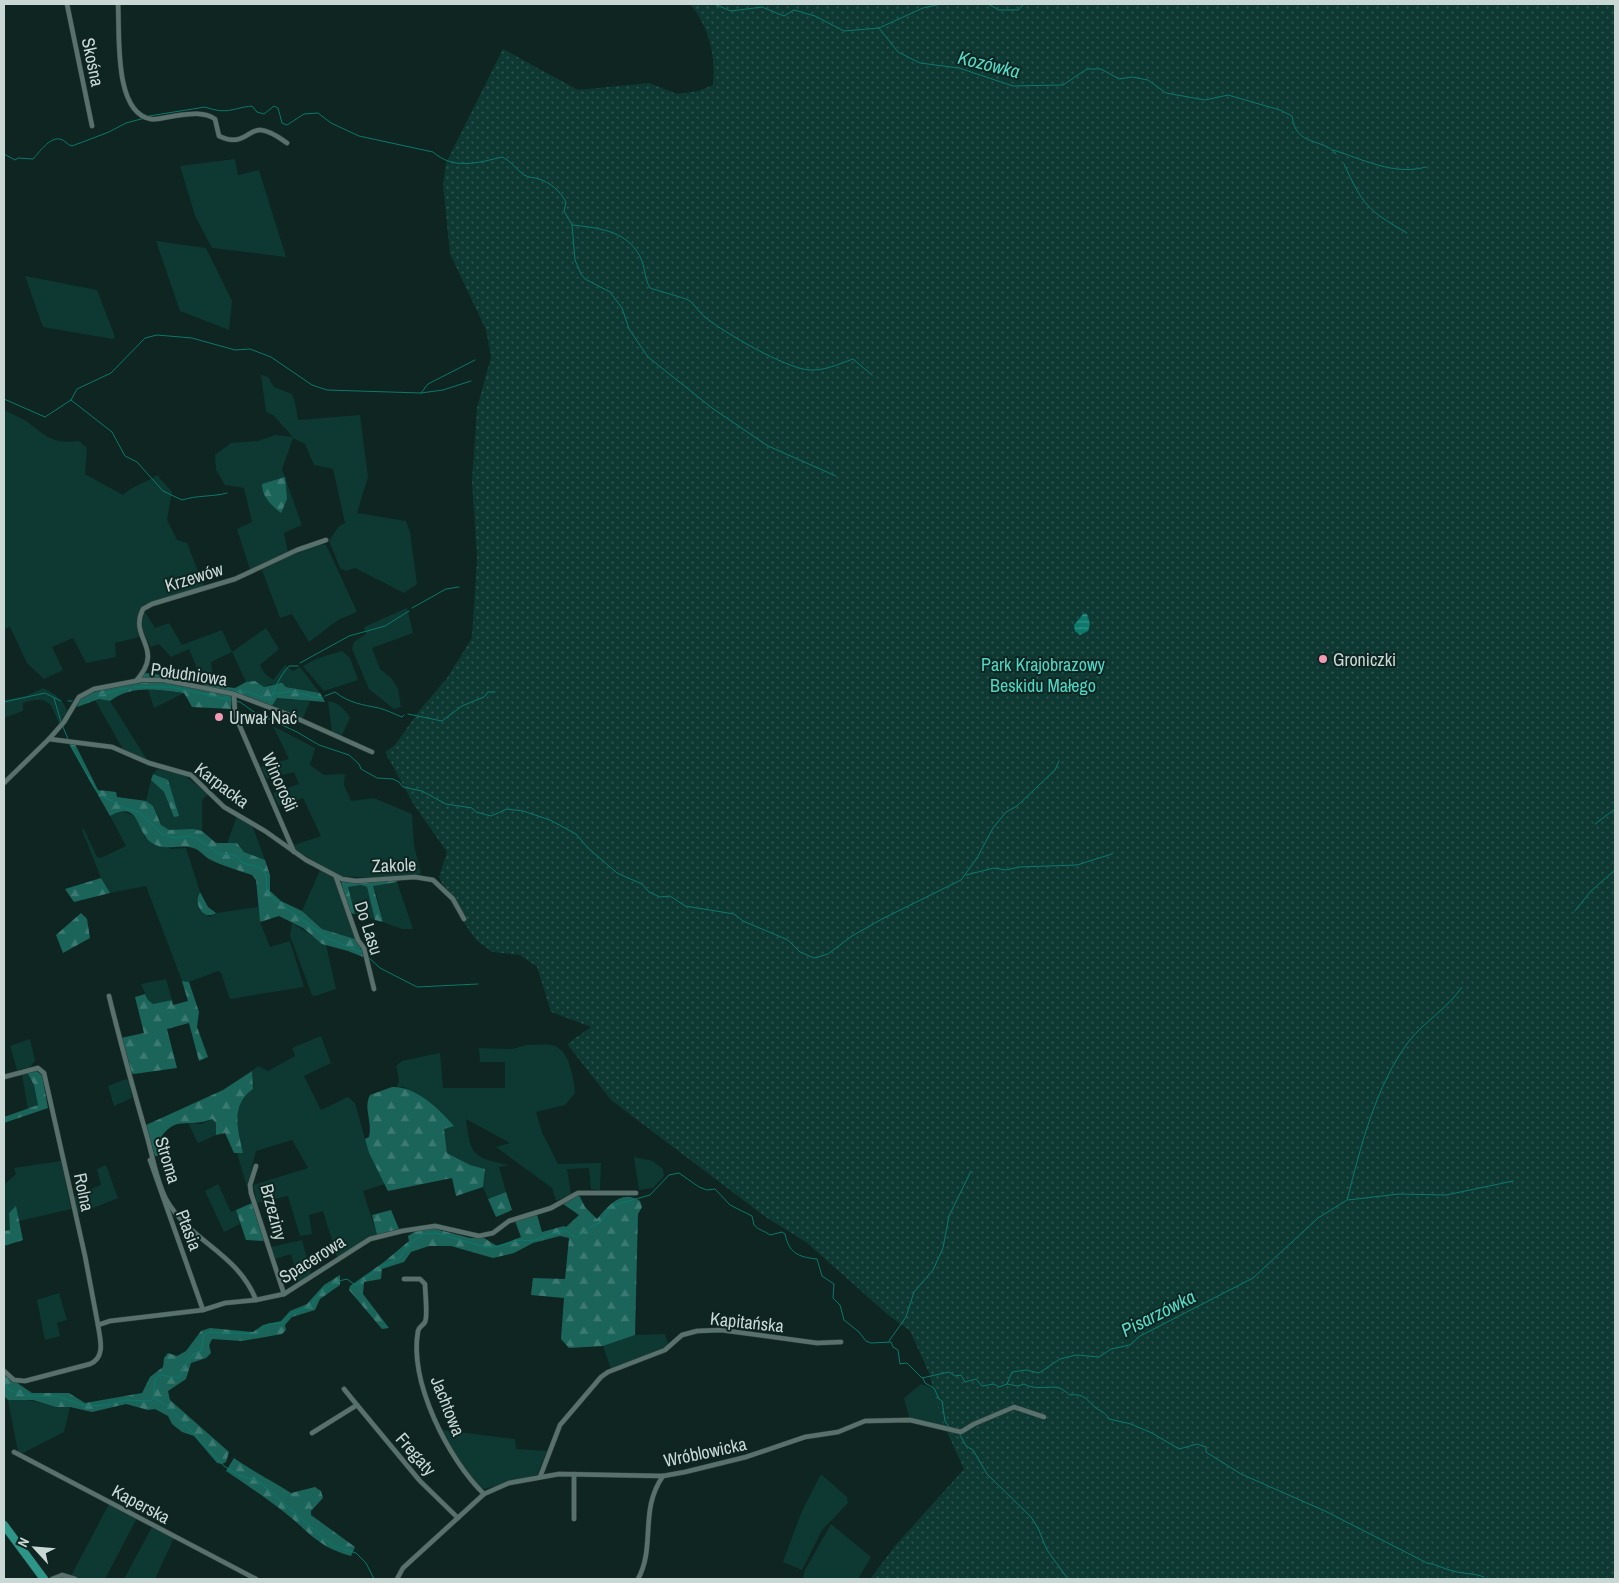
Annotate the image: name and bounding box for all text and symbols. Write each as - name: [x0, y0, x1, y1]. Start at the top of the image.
- street label: Skośna: [76, 35, 110, 89]
- water label: Kozówka: [955, 44, 1023, 84]
- street label: Krzewów: [162, 556, 227, 598]
- place label: Groniczki: [1333, 647, 1396, 672]
- park label: Park Krajobrazowy Beskidu Małego: [981, 652, 1106, 698]
- marker: Groniczki: [1317, 653, 1329, 665]
- street label: Południowa: [149, 656, 229, 692]
- place label: Urwał Nać: [229, 705, 297, 730]
- marker: Urwał Nać: [213, 711, 225, 723]
- street label: Winorośli: [256, 748, 304, 816]
- street label: Karpacka: [190, 756, 254, 814]
- street label: Zakole: [371, 852, 417, 878]
- street label: Do Lasu: [349, 898, 389, 958]
- street label: Stroma: [149, 1134, 187, 1186]
- street label: Rolna: [68, 1171, 100, 1213]
- street label: Brzeziny: [254, 1181, 294, 1244]
- street label: Ptasia: [170, 1206, 208, 1254]
- street label: Spacerowa: [274, 1229, 350, 1289]
- water label: Pisarzówka: [1116, 1283, 1200, 1343]
- street label: Kapitańska: [709, 1306, 785, 1338]
- street label: Jachtowa: [425, 1372, 471, 1440]
- street label: Fregaty: [390, 1427, 442, 1482]
- street label: Wróblowicka: [661, 1431, 749, 1473]
- street label: Kaperska: [108, 1478, 174, 1530]
- north arrow: [10, 1523, 60, 1573]
- text: N: [13, 1535, 33, 1550]

